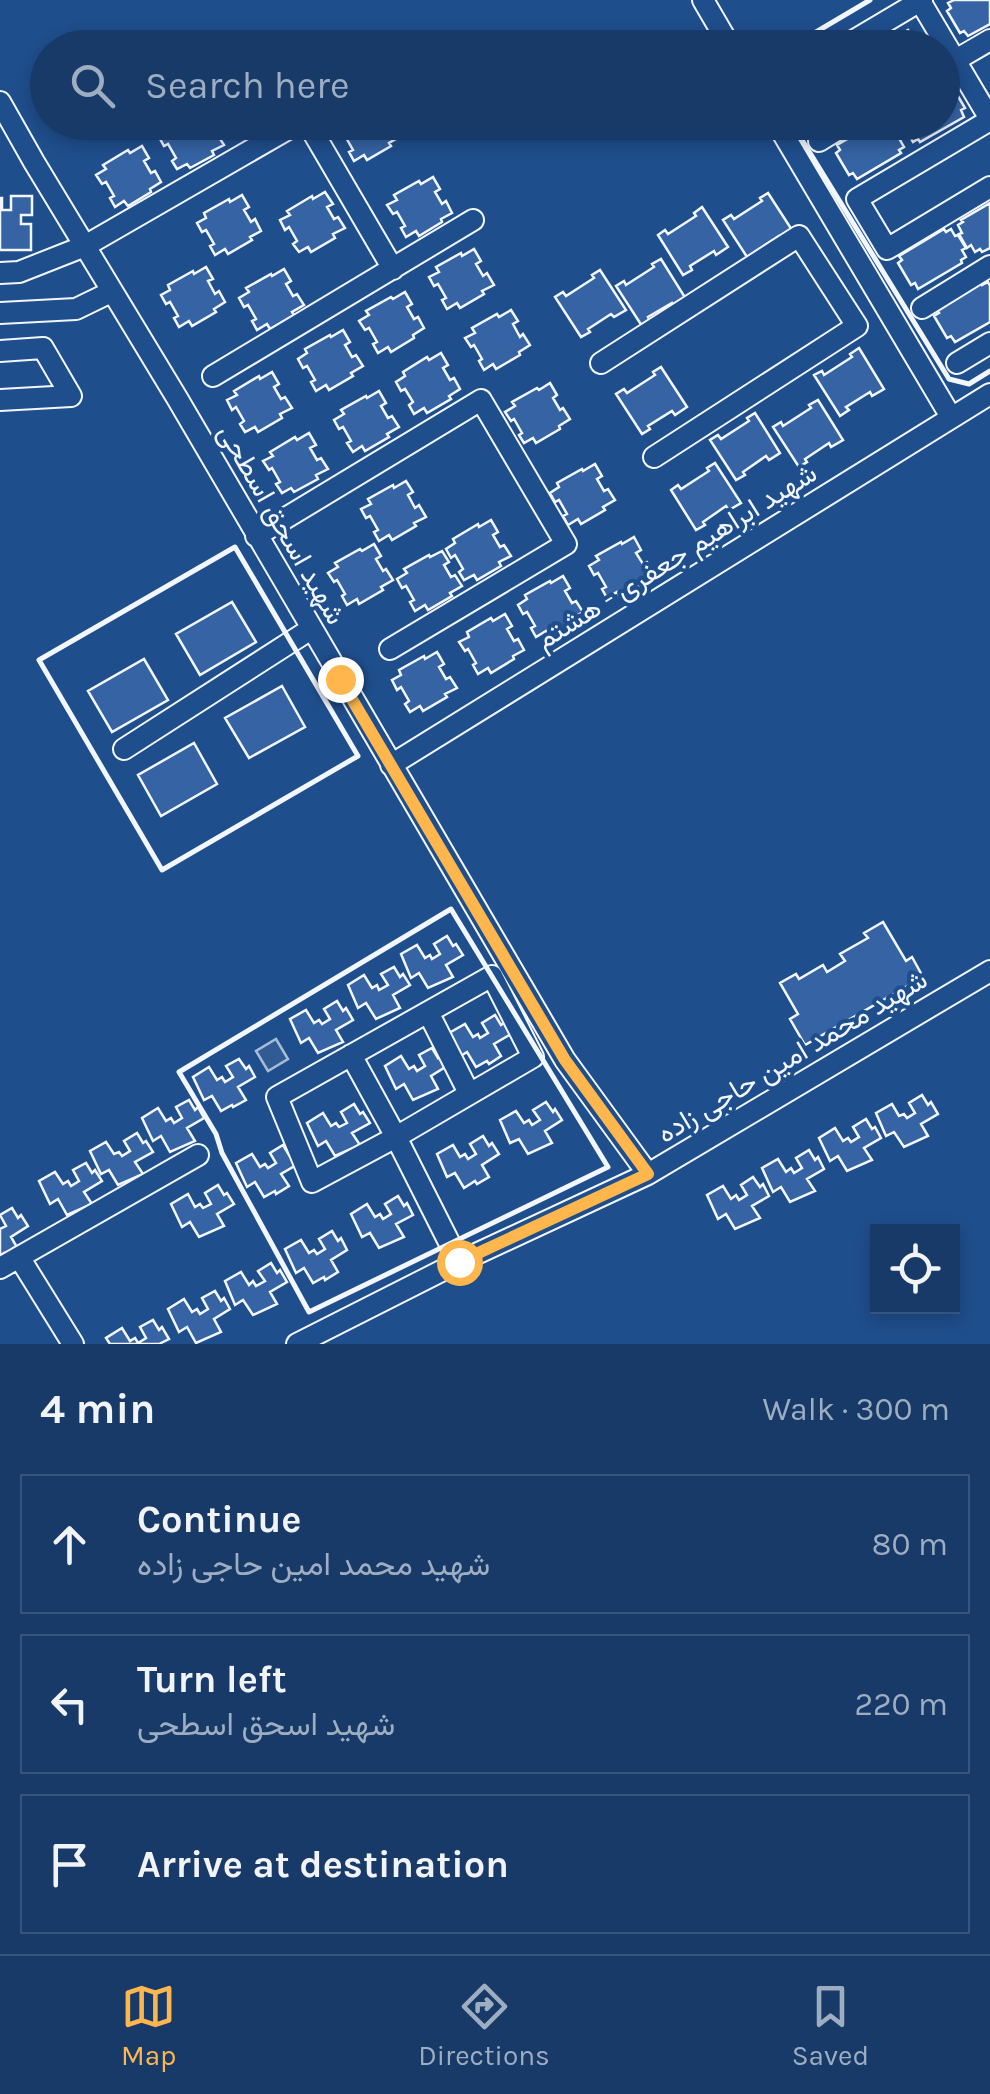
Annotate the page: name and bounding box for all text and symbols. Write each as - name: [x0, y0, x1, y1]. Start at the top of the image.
- search box: [30, 30, 960, 140]
- icon: search: [65, 58, 120, 113]
- text: Search here: [145, 63, 349, 108]
- street label: شهید اسحق اسطحی: [210, 418, 353, 631]
- street label: شهید ابراهیم جعفری - هشتم: [529, 456, 824, 658]
- route end: [318, 657, 364, 703]
- street label: شهید محمد امین حاجی زاده: [651, 962, 933, 1151]
- map controls: [870, 1224, 960, 1314]
- button: locate: [870, 1224, 960, 1314]
- route start: [437, 1240, 483, 1286]
- text: 4 min: [40, 1384, 155, 1434]
- text: Walk · 300 m: [762, 1391, 950, 1428]
- text: Continue: [137, 1497, 301, 1542]
- icon: ahead: [42, 1517, 97, 1572]
- text: 80 m: [872, 1526, 948, 1563]
- text: شهید محمد امین حاجی زاده: [137, 1546, 490, 1583]
- text: Turn left: [137, 1657, 287, 1702]
- icon: left: [42, 1677, 97, 1732]
- text: 220 m: [854, 1686, 948, 1723]
- text: شهید اسحق اسطحی: [137, 1706, 395, 1743]
- icon: arrive: [42, 1837, 97, 1892]
- text: Arrive at destination: [137, 1842, 509, 1887]
- tab: Map: [121, 1979, 176, 2072]
- tab: Directions: [418, 1979, 550, 2072]
- tab: Saved: [792, 1979, 869, 2072]

